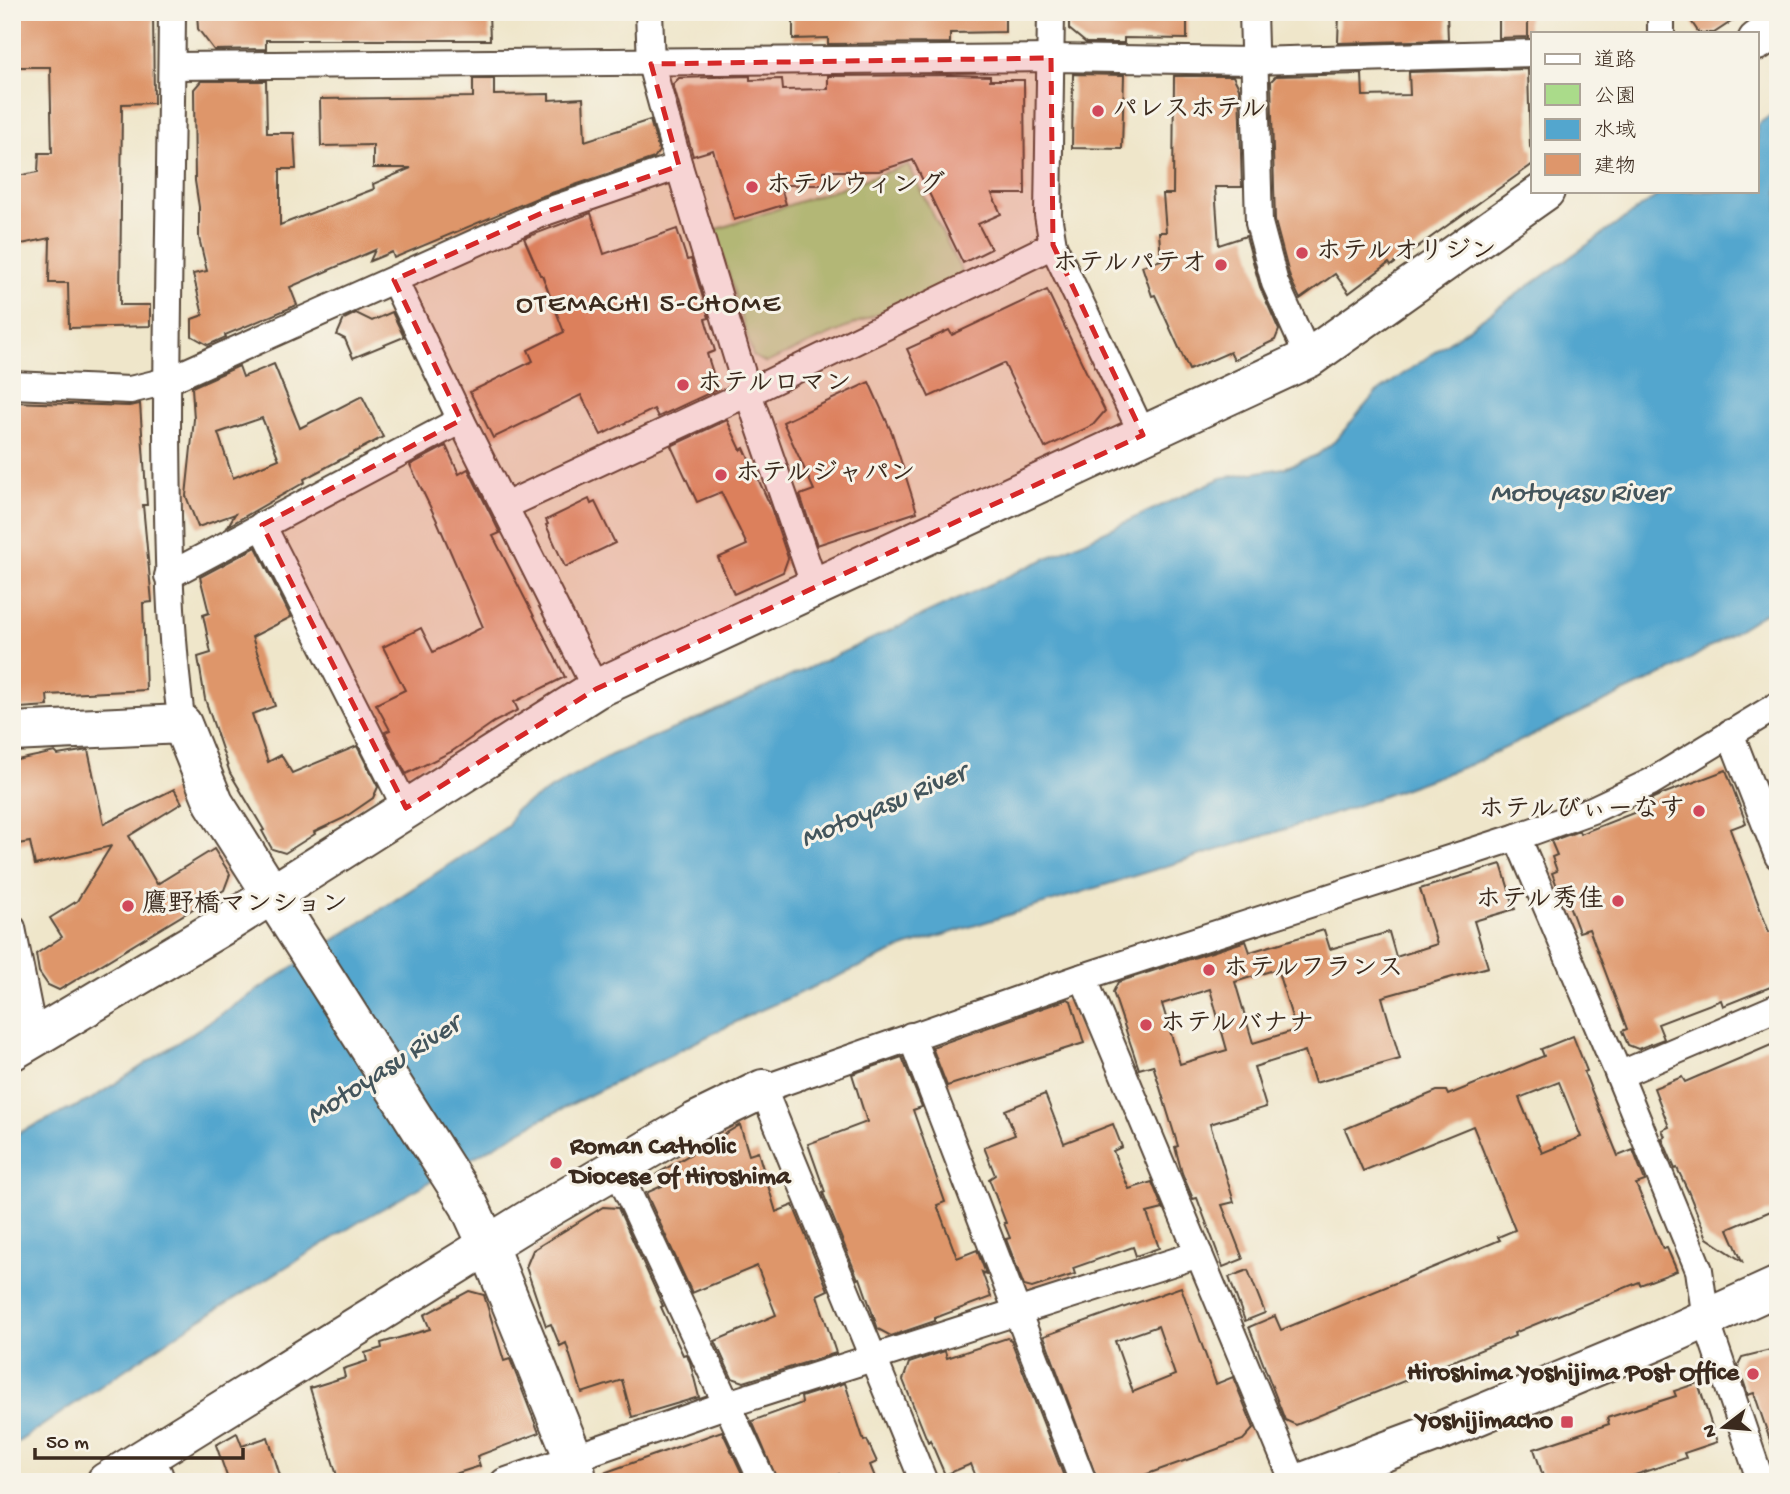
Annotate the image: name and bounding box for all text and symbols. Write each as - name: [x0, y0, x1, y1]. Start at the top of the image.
- legend: [1531, 32, 1758, 192]
- text: 道路: [1594, 49, 1636, 75]
- text: 公園: [1594, 86, 1636, 111]
- place label: パレスホテル: [1112, 96, 1266, 127]
- marker: パレスホテル: [1090, 103, 1106, 119]
- text: 水域: [1594, 119, 1636, 145]
- text: 建物: [1594, 155, 1636, 181]
- place label: ホテルウィング: [766, 170, 945, 203]
- marker: ホテルウィング: [744, 179, 760, 195]
- place label: ホテルオリジン: [1316, 238, 1496, 269]
- marker: ホテルオリジン: [1294, 245, 1310, 261]
- place label: ホテルパテオ: [1053, 250, 1207, 281]
- marker: ホテルパテオ: [1213, 257, 1229, 273]
- district label: OTEMACHI 5-CHOME: [516, 289, 782, 322]
- place label: ホテルロマン: [697, 370, 851, 401]
- marker: ホテルロマン: [675, 377, 691, 393]
- place label: ホテルジャパン: [735, 460, 915, 491]
- marker: ホテルジャパン: [713, 467, 729, 483]
- water label: Motoyasu River: [1491, 478, 1672, 511]
- water label: Motoyasu River: [796, 755, 976, 857]
- place label: ホテルびぃーなす: [1479, 795, 1685, 827]
- marker: ホテルびぃーなす: [1691, 803, 1707, 819]
- place label: ホテル秀佳: [1476, 885, 1604, 917]
- place label: 鷹野橋マンション: [142, 889, 348, 922]
- marker: ホテル秀佳: [1610, 893, 1626, 909]
- marker: 鷹野橋マンション: [120, 898, 136, 914]
- place label: ホテルフランス: [1223, 955, 1403, 986]
- marker: ホテルフランス: [1201, 962, 1217, 978]
- water label: Motoyasu River: [301, 1006, 471, 1133]
- place label: ホテルバナナ: [1160, 1010, 1314, 1041]
- marker: ホテルバナナ: [1138, 1017, 1154, 1033]
- place label: Roman Catholic Diocese of Hiroshima: [568, 1133, 792, 1194]
- marker: Roman Catholic Diocese of Hiroshima: [548, 1155, 564, 1171]
- place label: Hiroshima Yoshijima Post Office: [1407, 1359, 1741, 1390]
- marker: Hiroshima Yoshijima Post Office: [1745, 1366, 1761, 1382]
- north arrow: [1688, 1392, 1758, 1462]
- place label: Yoshijimacho: [1413, 1407, 1554, 1438]
- marker: Yoshijimacho: [1559, 1414, 1575, 1430]
- scale bar: [35, 1417, 243, 1461]
- text: N: [1698, 1422, 1724, 1440]
- text: 50 m: [46, 1432, 89, 1457]

